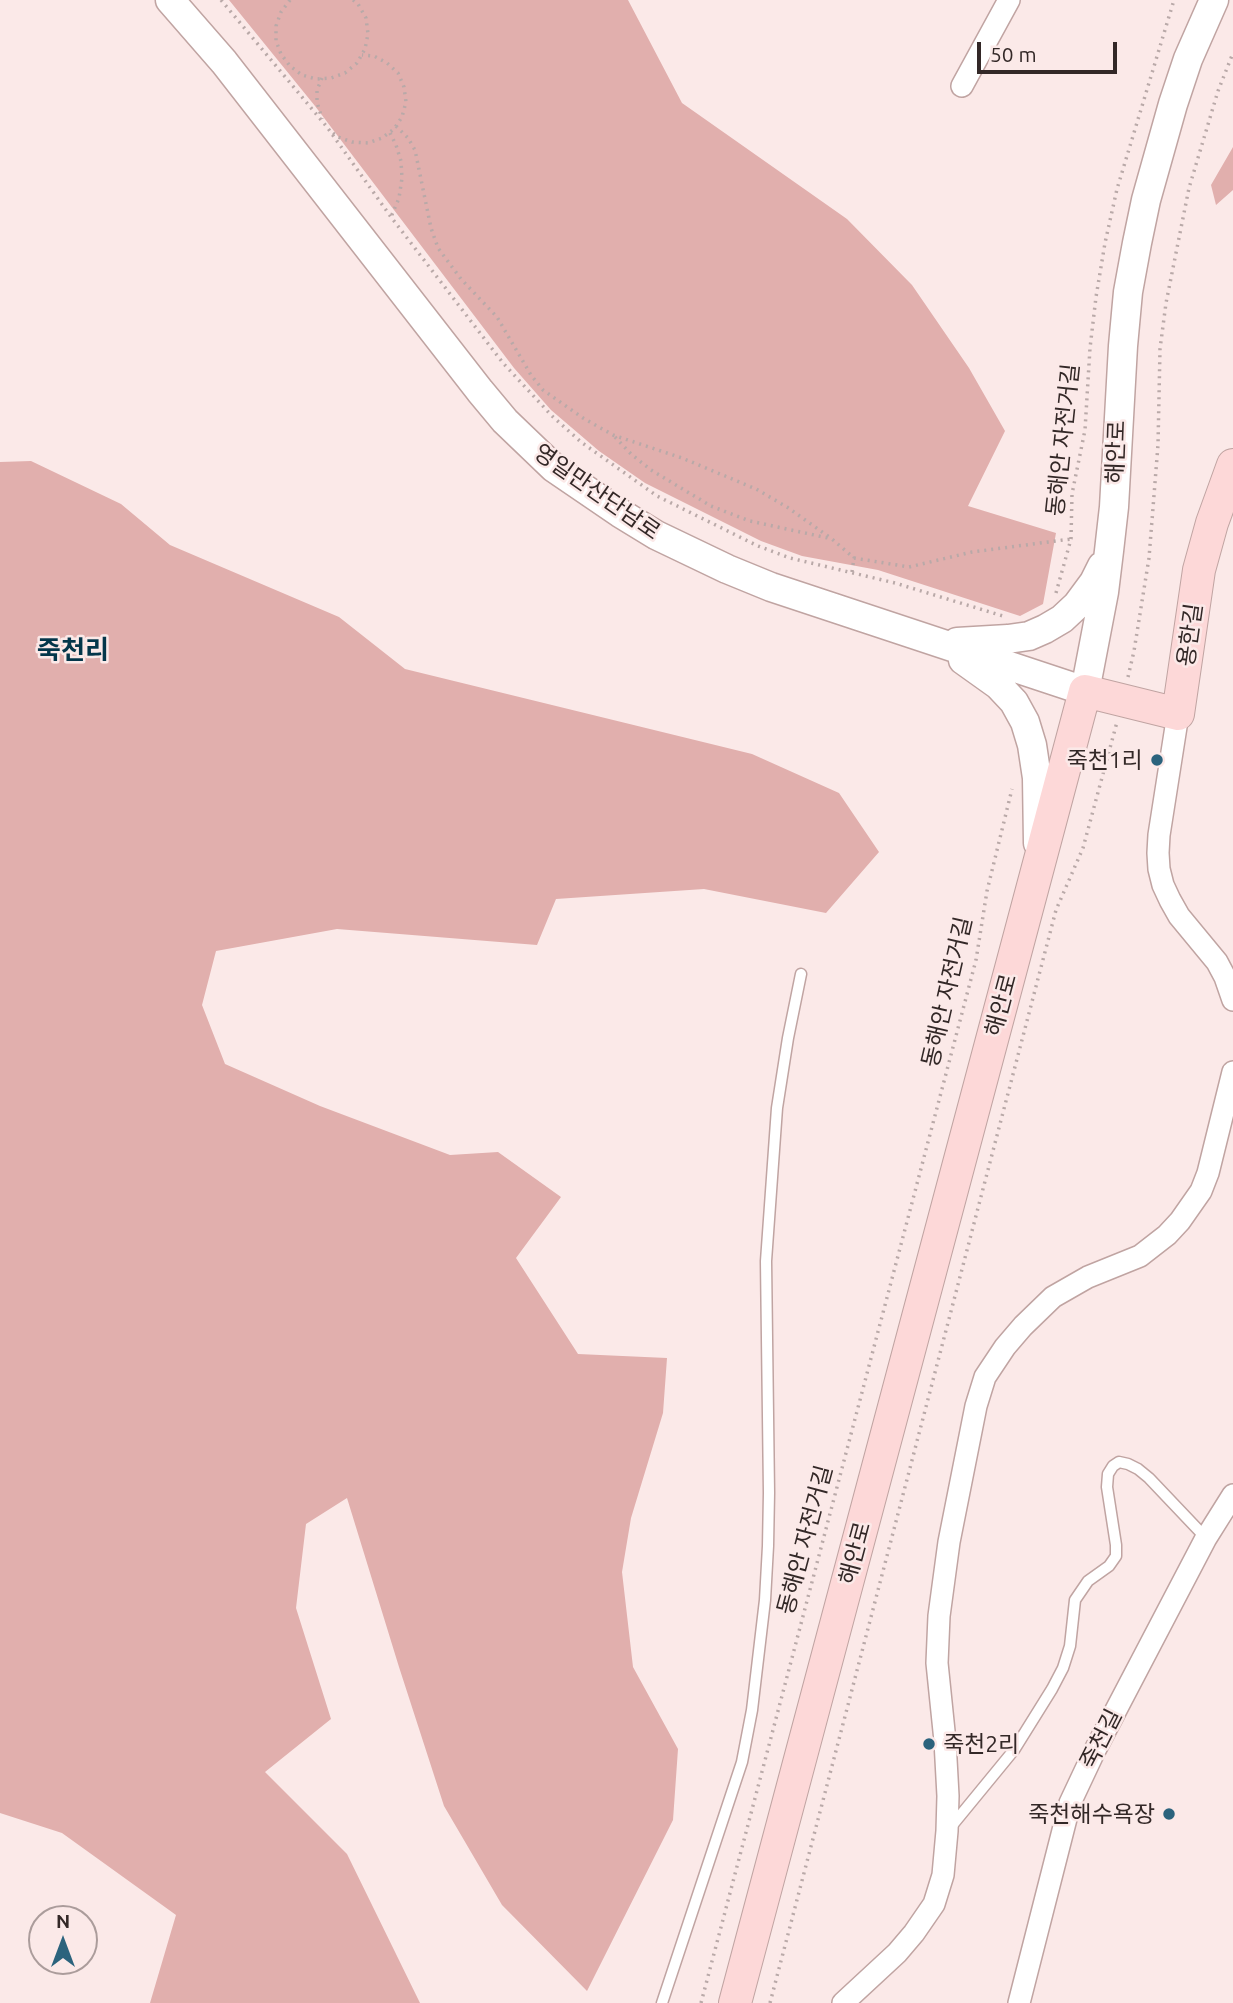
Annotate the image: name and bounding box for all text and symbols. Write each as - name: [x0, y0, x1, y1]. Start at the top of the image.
- scale bar: [981, 28, 1121, 72]
- text: 50 m: [990, 42, 1037, 66]
- street label: 동해안 자전거길: [1041, 362, 1085, 518]
- street label: 해안로: [1101, 420, 1131, 484]
- street label: 영일만산단남로: [528, 438, 666, 546]
- street label: 용한길: [1172, 602, 1208, 668]
- district label: 죽천리: [37, 634, 109, 666]
- place label: 죽천1리: [1067, 746, 1143, 774]
- marker: 죽천1리: [1149, 752, 1165, 768]
- street label: 동해안 자전거길: [916, 914, 978, 1070]
- street label: 해안로: [979, 971, 1023, 1039]
- street label: 동해안 자전거길: [772, 1462, 838, 1618]
- street label: 해안로: [833, 1519, 877, 1587]
- street label: 죽천길: [1074, 1704, 1128, 1774]
- place label: 죽천2리: [943, 1730, 1019, 1758]
- marker: 죽천2리: [921, 1736, 937, 1752]
- place label: 죽천해수욕장: [1028, 1800, 1155, 1828]
- marker: 죽천해수욕장: [1161, 1806, 1177, 1822]
- north arrow: [28, 1905, 98, 1975]
- text: N: [56, 1910, 70, 1932]

